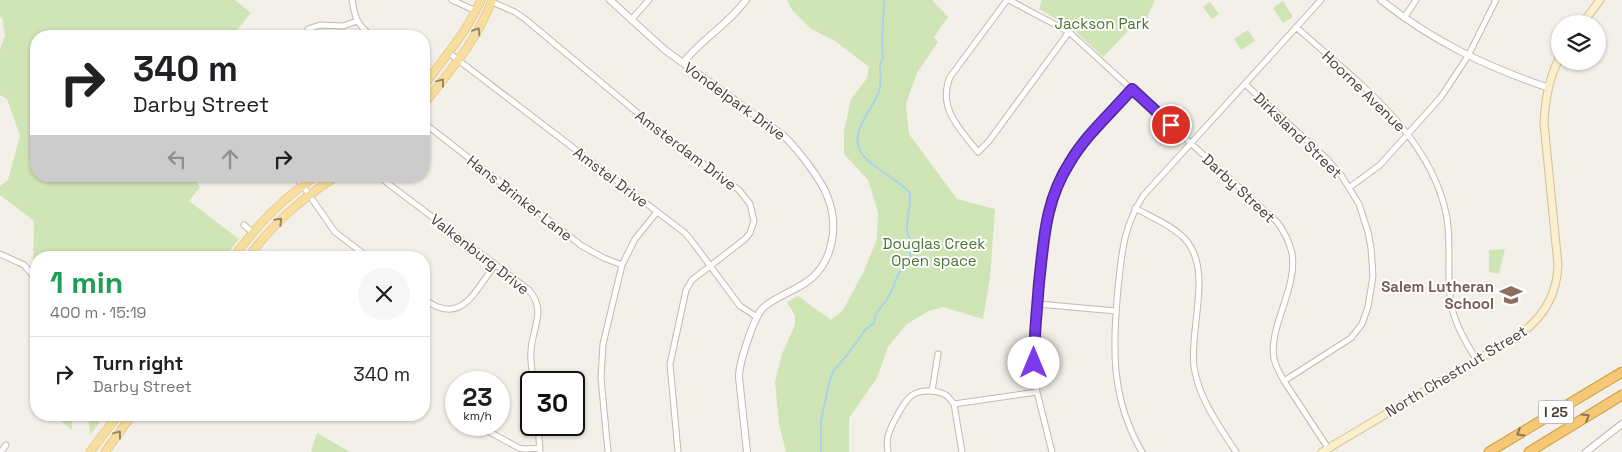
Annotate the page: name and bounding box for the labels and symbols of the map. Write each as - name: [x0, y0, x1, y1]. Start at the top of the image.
- park label: Jackson Park: [1054, 14, 1150, 33]
- one-way arrow: [471, 28, 480, 37]
- street label: Hoorne Avenue: [1318, 46, 1410, 136]
- street label: Vondelpark Drive: [680, 58, 790, 144]
- one-way arrow: [435, 79, 443, 88]
- street label: Dirksland Street: [1250, 88, 1346, 182]
- pin: [1150, 104, 1192, 146]
- street label: Amsterdam Drive: [632, 106, 741, 194]
- street label: Amstel Drive: [570, 143, 652, 211]
- street label: Darby Street: [1199, 149, 1279, 227]
- street label: Hans Brinker Lane: [463, 151, 577, 245]
- street label: Valkenburg Drive: [427, 209, 533, 299]
- one-way arrow: [273, 217, 282, 226]
- park label: Douglas Creek Open space: [883, 234, 985, 270]
- place label: Salem Lutheran School: [1381, 277, 1494, 313]
- school or university icon: Salem Lutheran School: [1498, 282, 1524, 308]
- street label: North Chestnut Street: [1382, 321, 1530, 421]
- position arrow: [1007, 336, 1059, 388]
- speed limit sign: 30: [520, 371, 585, 436]
- road number: I 25: [1538, 401, 1574, 424]
- one-way arrow: [1580, 414, 1589, 424]
- one-way arrow: [1517, 427, 1526, 437]
- one-way arrow: [112, 430, 122, 439]

